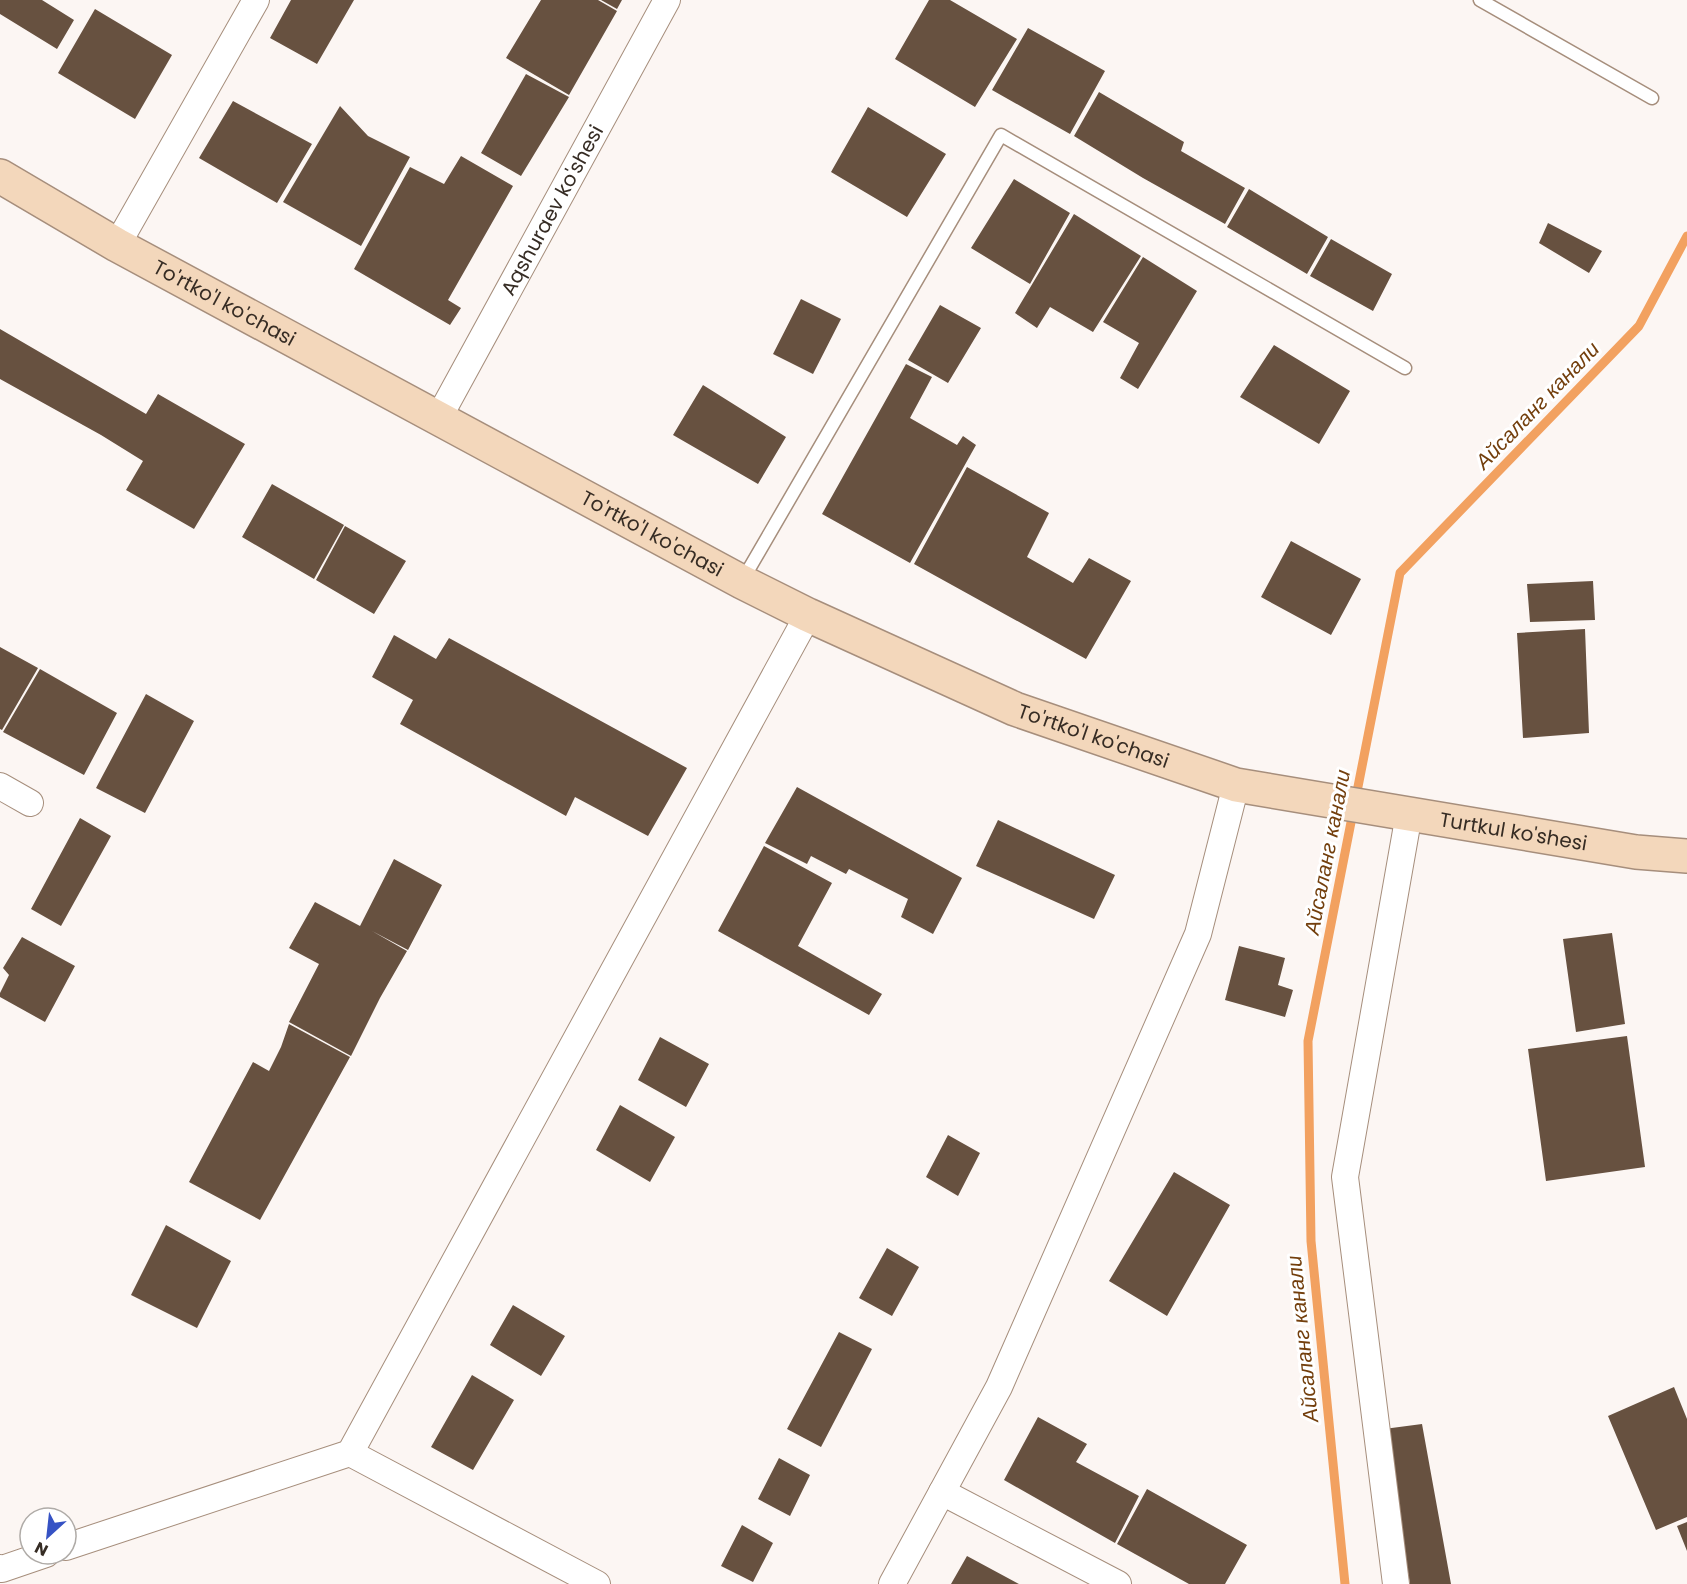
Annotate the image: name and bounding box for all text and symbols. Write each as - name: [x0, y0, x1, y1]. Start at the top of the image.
- street label: Aqshuraev ko'shesi: [494, 120, 610, 300]
- street label: To'rtko'l ko'chasi: [148, 253, 301, 353]
- water label: Айсаланг канали: [1467, 334, 1606, 477]
- street label: To'rtko'l ko'chasi: [576, 484, 729, 584]
- street label: To'rtko'l ko'chasi: [1014, 697, 1173, 775]
- water label: Айсаланг канали: [1296, 767, 1357, 939]
- street label: Turtkul ko'shesi: [1438, 805, 1589, 858]
- water label: Айсаланг канали: [1279, 1254, 1325, 1426]
- north arrow: [18, 1506, 78, 1566]
- text: N: [31, 1536, 52, 1562]

